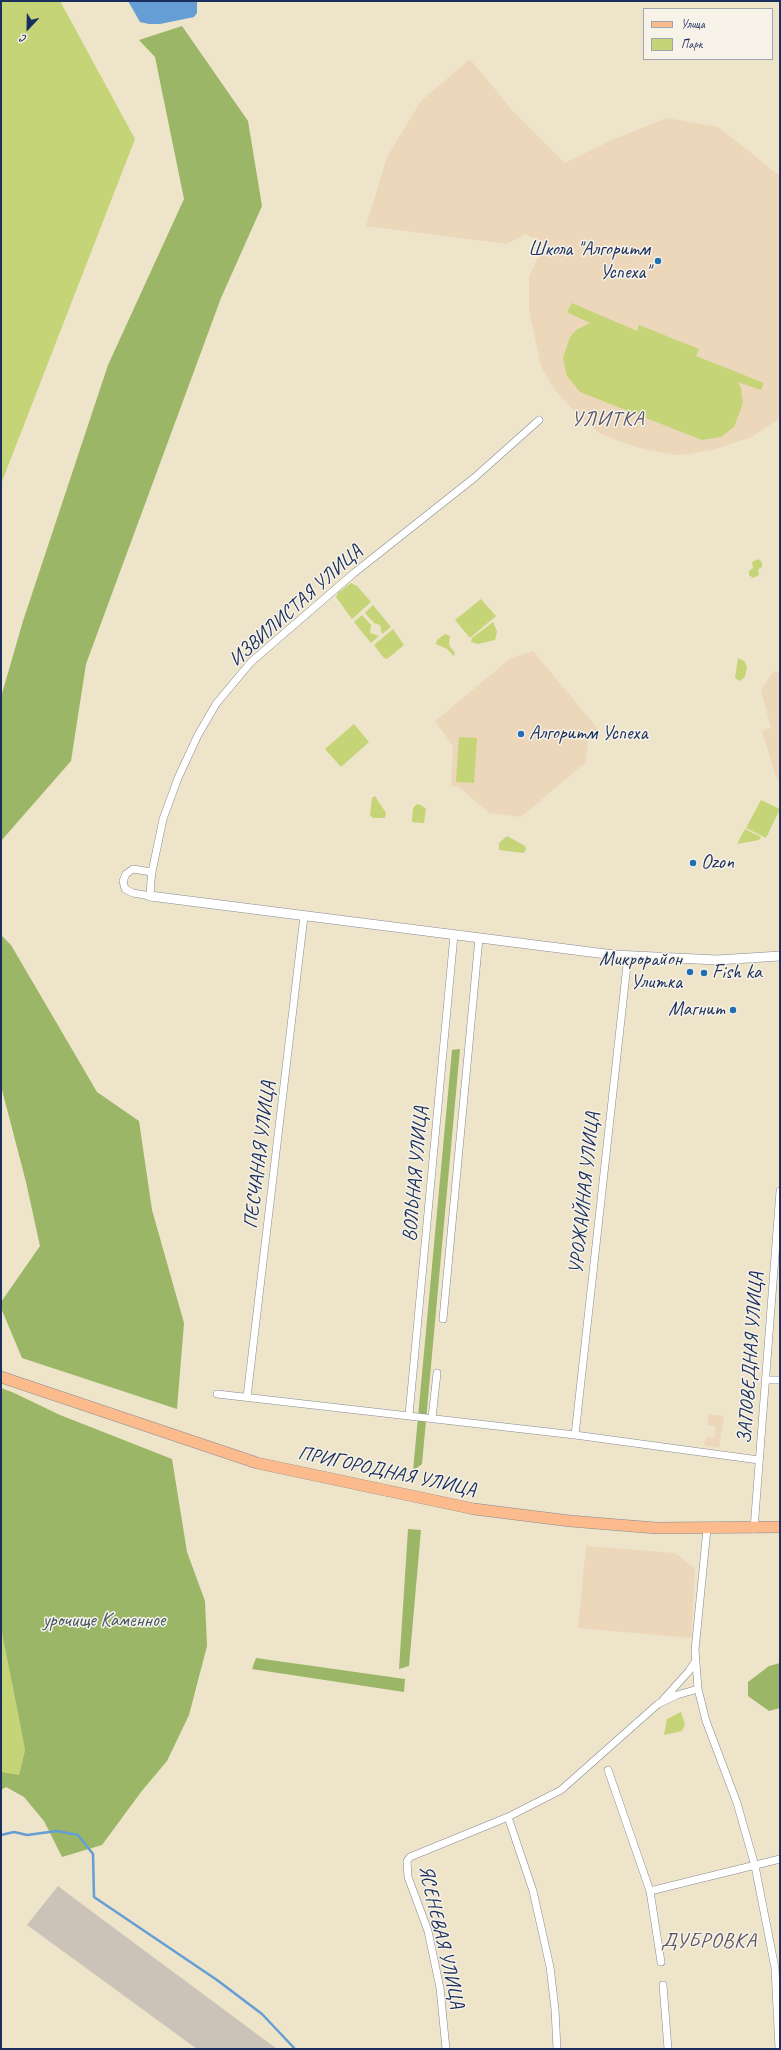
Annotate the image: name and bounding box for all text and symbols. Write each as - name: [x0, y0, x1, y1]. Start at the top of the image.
- north arrow: [8, 8, 48, 48]
- legend: [643, 8, 773, 60]
- text: Улица: [681, 16, 705, 32]
- text: С: [18, 32, 29, 47]
- text: Парк: [681, 36, 702, 52]
- place label: Школа "Алгоритм Успеха": [528, 238, 650, 285]
- marker: Школа "Алгоритм Успеха": [653, 256, 663, 266]
- district label: УЛИТКА: [572, 406, 644, 432]
- street label: ИЗВИЛИСТАЯ УЛИЦА: [225, 540, 367, 672]
- place label: Алгоритм Успеха: [529, 722, 647, 746]
- marker: Алгоритм Успеха: [516, 729, 526, 739]
- place label: Ozon: [701, 851, 734, 875]
- marker: Ozon: [688, 858, 698, 868]
- place label: Микрорайон Улитка: [599, 948, 682, 995]
- place label: Fish ka: [712, 961, 762, 985]
- marker: Микрорайон Улитка: [685, 967, 695, 977]
- marker: Fish ka: [699, 968, 709, 978]
- place label: Магнит: [668, 998, 725, 1022]
- marker: Магнит: [728, 1005, 738, 1015]
- street label: ПЕСЧАНАЯ УЛИЦА: [239, 1080, 281, 1230]
- street label: ВОЛЬНАЯ УЛИЦА: [398, 1105, 434, 1243]
- street label: УРОЖАЙНАЯ УЛИЦА: [565, 1111, 605, 1275]
- street label: ЗАПОВЕДНАЯ УЛИЦА: [733, 1271, 769, 1445]
- street label: ПРИГОРОДНАЯ УЛИЦА: [296, 1441, 478, 1503]
- park label: урочище Каменное: [43, 1609, 165, 1633]
- street label: ЯСЕНЕВАЯ УЛИЦА: [413, 1863, 469, 2011]
- district label: ДУБРОВКА: [661, 1928, 757, 1954]

